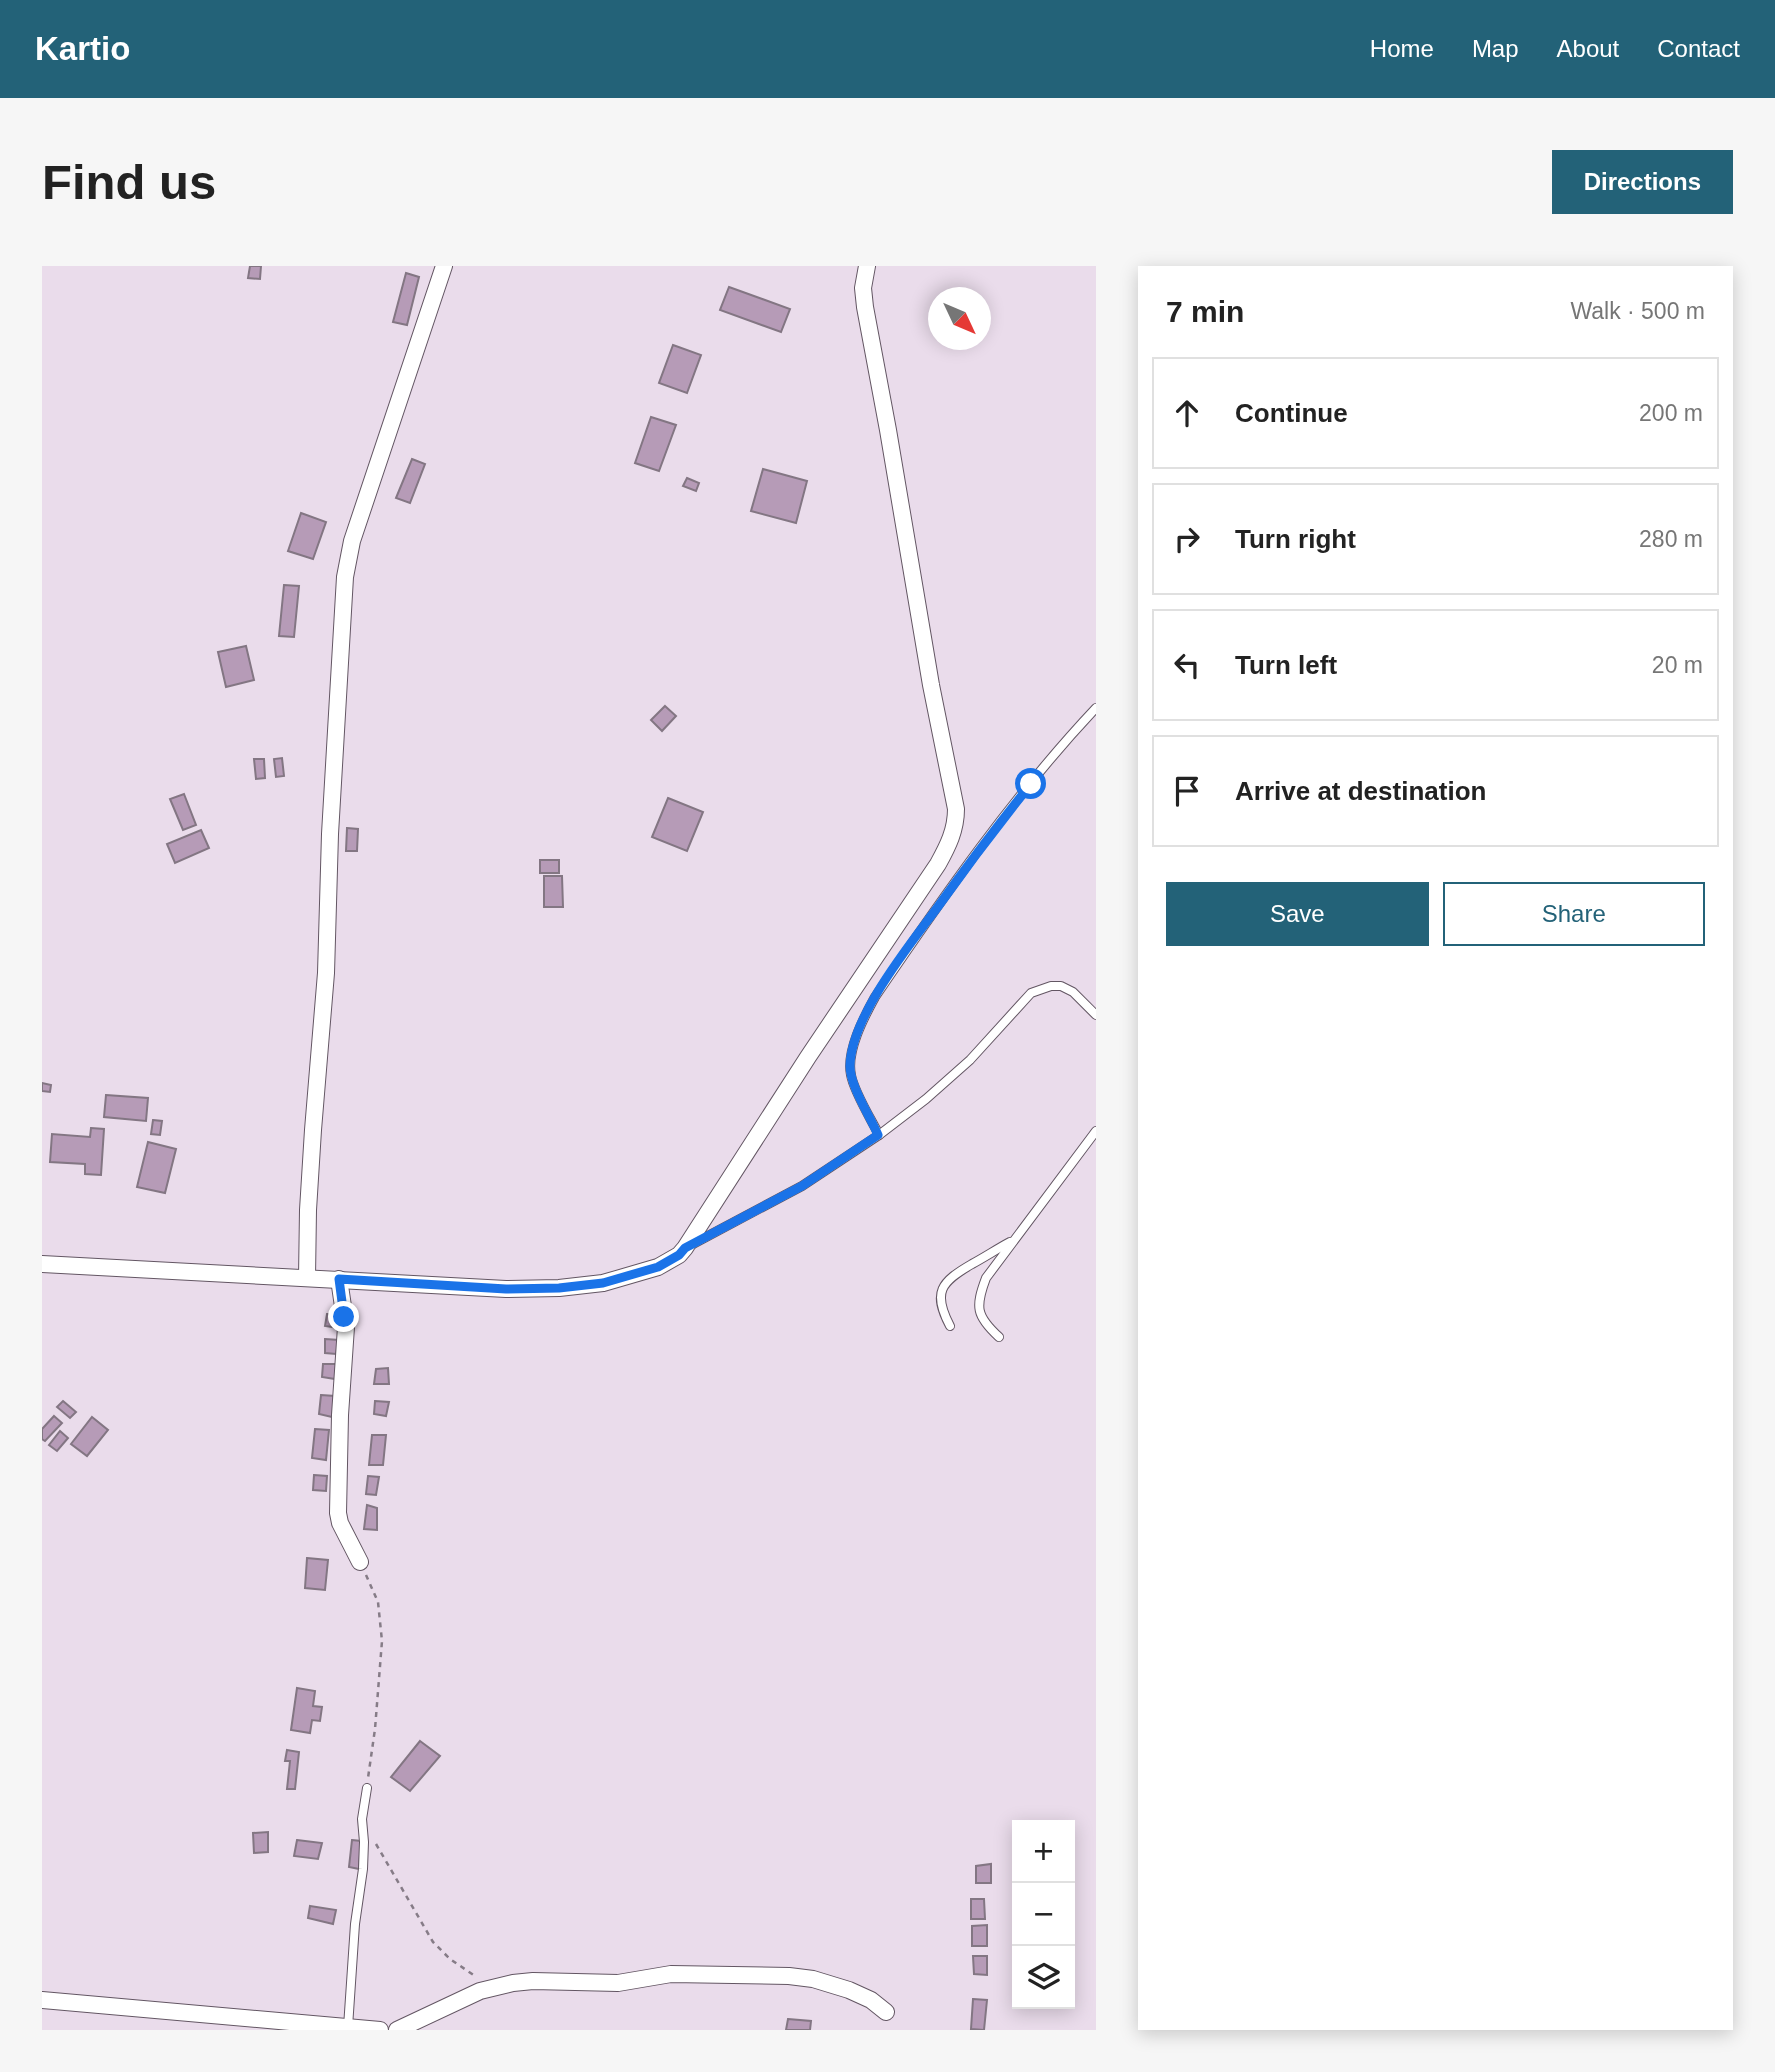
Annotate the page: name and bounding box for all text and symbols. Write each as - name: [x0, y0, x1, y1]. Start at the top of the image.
- text: Kartio: [35, 30, 130, 67]
- text: Home: [1370, 35, 1434, 62]
- text: Map: [1472, 35, 1519, 62]
- text: About: [1557, 35, 1619, 62]
- text: Contact: [1657, 35, 1740, 62]
- button: Directions: [1552, 150, 1733, 214]
- text: Find us: [42, 155, 216, 209]
- north arrow: [928, 287, 991, 350]
- text: 7 min: [1166, 295, 1244, 328]
- text: Walk · 500 m: [1570, 298, 1705, 324]
- icon: ahead: [1168, 394, 1206, 432]
- text: Continue: [1235, 398, 1348, 428]
- text: 200 m: [1639, 400, 1703, 426]
- icon: right: [1168, 520, 1206, 558]
- text: Turn right: [1235, 524, 1356, 554]
- text: 280 m: [1639, 526, 1703, 552]
- icon: left: [1168, 646, 1206, 684]
- text: Turn left: [1235, 650, 1337, 680]
- text: 20 m: [1652, 652, 1703, 678]
- route start: [1015, 768, 1046, 799]
- icon: arrive: [1168, 772, 1206, 810]
- text: Arrive at destination: [1235, 776, 1486, 806]
- button: Save: [1166, 882, 1429, 946]
- button: Share: [1443, 882, 1705, 946]
- route end: [328, 1301, 359, 1332]
- map controls: [1012, 1820, 1075, 2009]
- button: +: [1012, 1820, 1075, 1883]
- button: −: [1012, 1883, 1075, 1946]
- button: layers: [1012, 1946, 1075, 2009]

